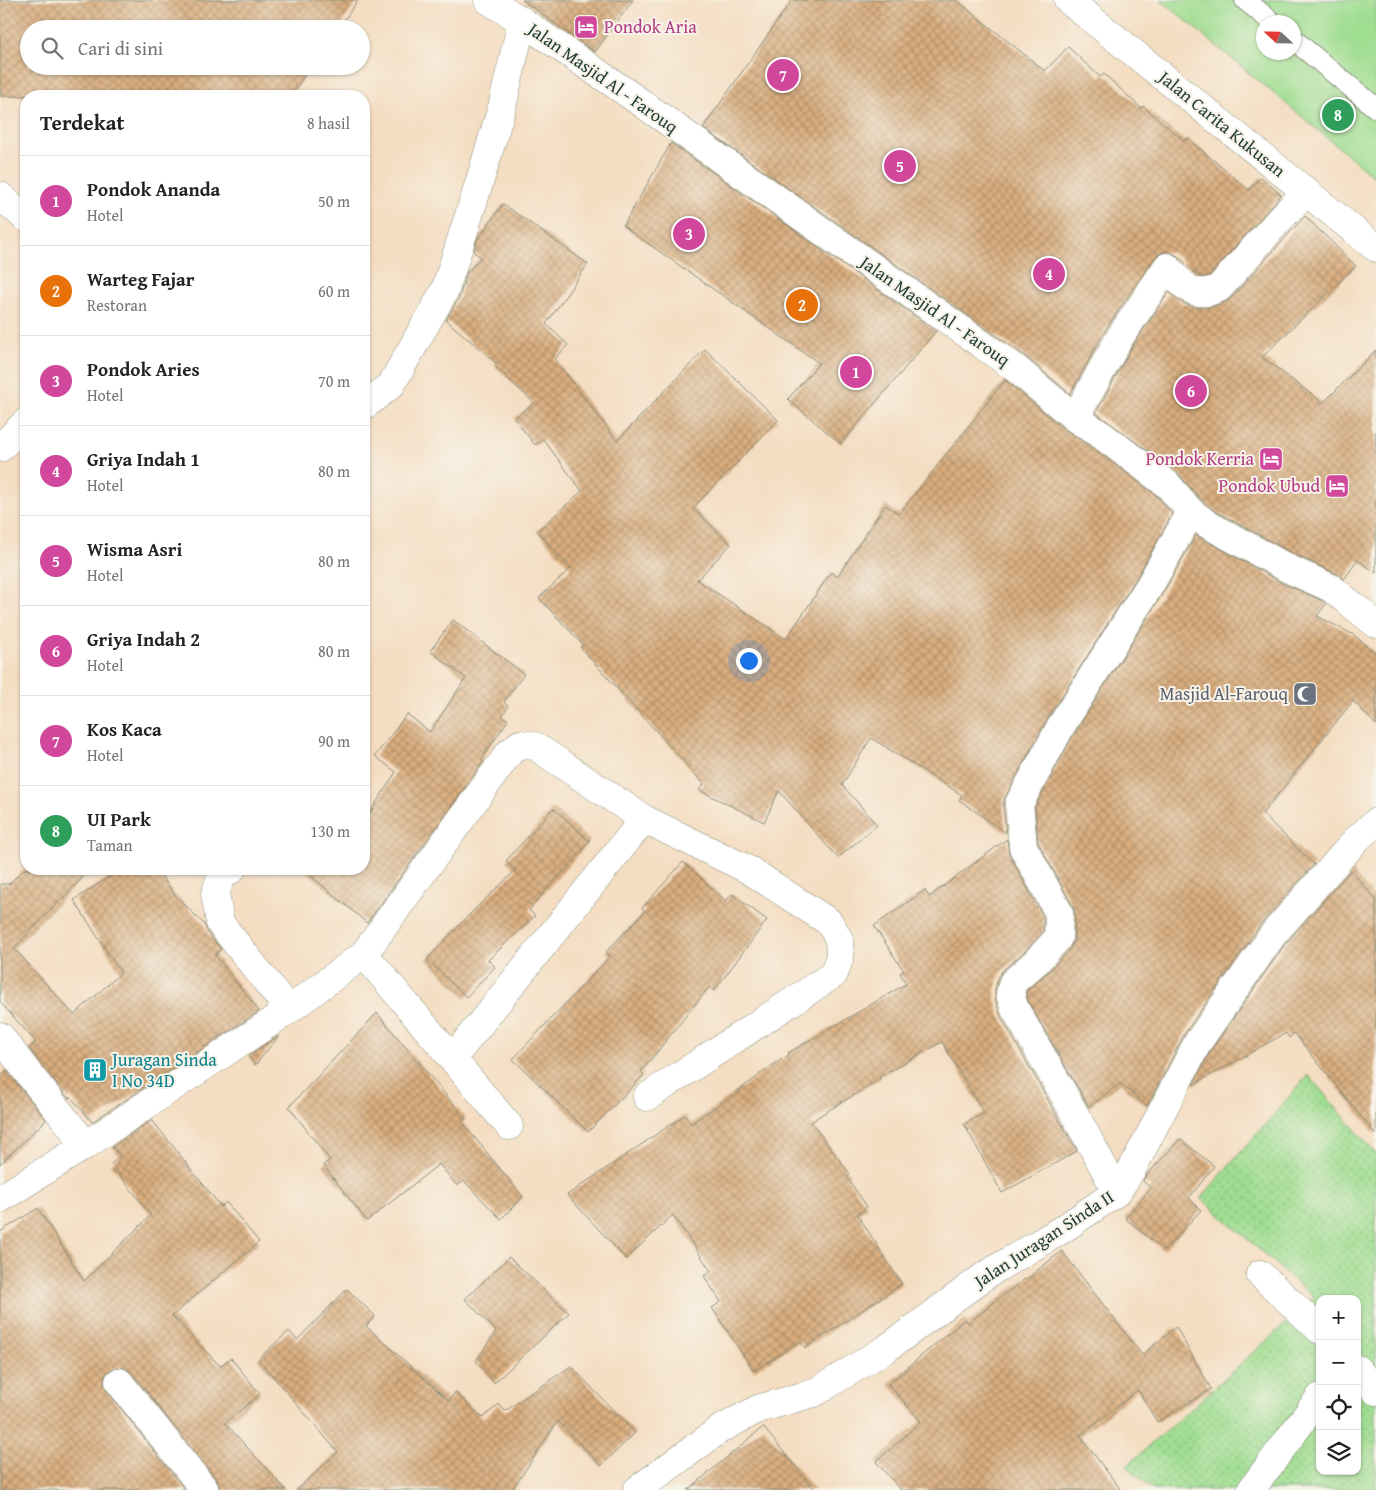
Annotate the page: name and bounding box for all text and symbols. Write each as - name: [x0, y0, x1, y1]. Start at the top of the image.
- place label: Pondok Aria: [604, 13, 697, 40]
- street label: Jalan Masjid Al - Farouq: [521, 14, 684, 140]
- hotel icon: Pondok Aria: [573, 14, 599, 40]
- north arrow: [1256, 15, 1301, 60]
- search box: [20, 20, 370, 75]
- icon: search: [38, 34, 66, 62]
- text: Cari di sini: [78, 34, 163, 62]
- pin: 7: [767, 56, 799, 94]
- street label: Jalan Carita Kukusan: [1151, 63, 1292, 183]
- pin: 8: [1322, 96, 1354, 134]
- text: Terdekat: [40, 107, 124, 138]
- text: 8 hasil: [307, 111, 350, 135]
- pin: 5: [884, 147, 916, 185]
- text: Pondok Ananda: [87, 175, 220, 203]
- text: 1: [52, 189, 60, 213]
- text: 50 m: [318, 189, 350, 213]
- text: Hotel: [87, 203, 123, 227]
- pin: 3: [673, 215, 705, 253]
- street label: Jalan Masjid Al - Farouq: [853, 247, 1016, 373]
- pin: 4: [1033, 255, 1065, 293]
- text: Warteg Fajar: [87, 265, 195, 293]
- text: 2: [52, 279, 60, 303]
- text: 60 m: [318, 279, 350, 303]
- pin: 2: [786, 286, 818, 324]
- text: Restoran: [87, 293, 147, 317]
- pin: 1: [840, 353, 872, 391]
- text: Pondok Aries: [87, 355, 200, 383]
- text: 3: [52, 369, 60, 393]
- text: 70 m: [318, 369, 350, 393]
- pin: 6: [1175, 372, 1207, 410]
- text: Hotel: [87, 383, 123, 407]
- text: Griya Indah 1: [87, 445, 200, 473]
- place label: Pondok Kerria: [1146, 445, 1254, 472]
- hotel icon: Pondok Kerria: [1258, 446, 1284, 472]
- text: 4: [52, 459, 60, 483]
- text: 80 m: [318, 459, 350, 483]
- place label: Pondok Ubud: [1219, 472, 1320, 499]
- text: Hotel: [87, 473, 123, 497]
- hotel icon: Pondok Ubud: [1324, 473, 1350, 499]
- text: Wisma Asri: [87, 535, 182, 563]
- text: 5: [52, 549, 60, 573]
- text: 80 m: [318, 549, 350, 573]
- text: Hotel: [87, 563, 123, 587]
- text: Griya Indah 2: [87, 625, 200, 653]
- text: 6: [52, 639, 60, 663]
- text: 80 m: [318, 639, 350, 663]
- your location: [736, 648, 762, 674]
- text: Hotel: [87, 653, 123, 677]
- place label: Masjid Al-Farouq: [1160, 680, 1289, 707]
- mosque icon: Masjid Al-Farouq: [1292, 681, 1318, 707]
- text: Kos Kaca: [87, 715, 162, 743]
- text: 7: [52, 729, 60, 753]
- text: 90 m: [318, 729, 350, 753]
- text: Hotel: [87, 743, 123, 767]
- text: UI Park: [87, 805, 151, 833]
- text: 8: [52, 819, 60, 843]
- text: 130 m: [310, 819, 350, 843]
- text: Taman: [87, 833, 133, 857]
- place label: Juragan Sinda I No 34D: [110, 1046, 217, 1094]
- building icon: Juragan Sinda I No 34D: [82, 1057, 108, 1083]
- street label: Jalan Juragan Sinda II: [967, 1183, 1119, 1295]
- map controls: [1316, 1295, 1361, 1475]
- button: +: [1316, 1295, 1361, 1340]
- button: −: [1316, 1340, 1361, 1385]
- button: locate: [1316, 1385, 1361, 1430]
- button: layers: [1316, 1430, 1361, 1475]

